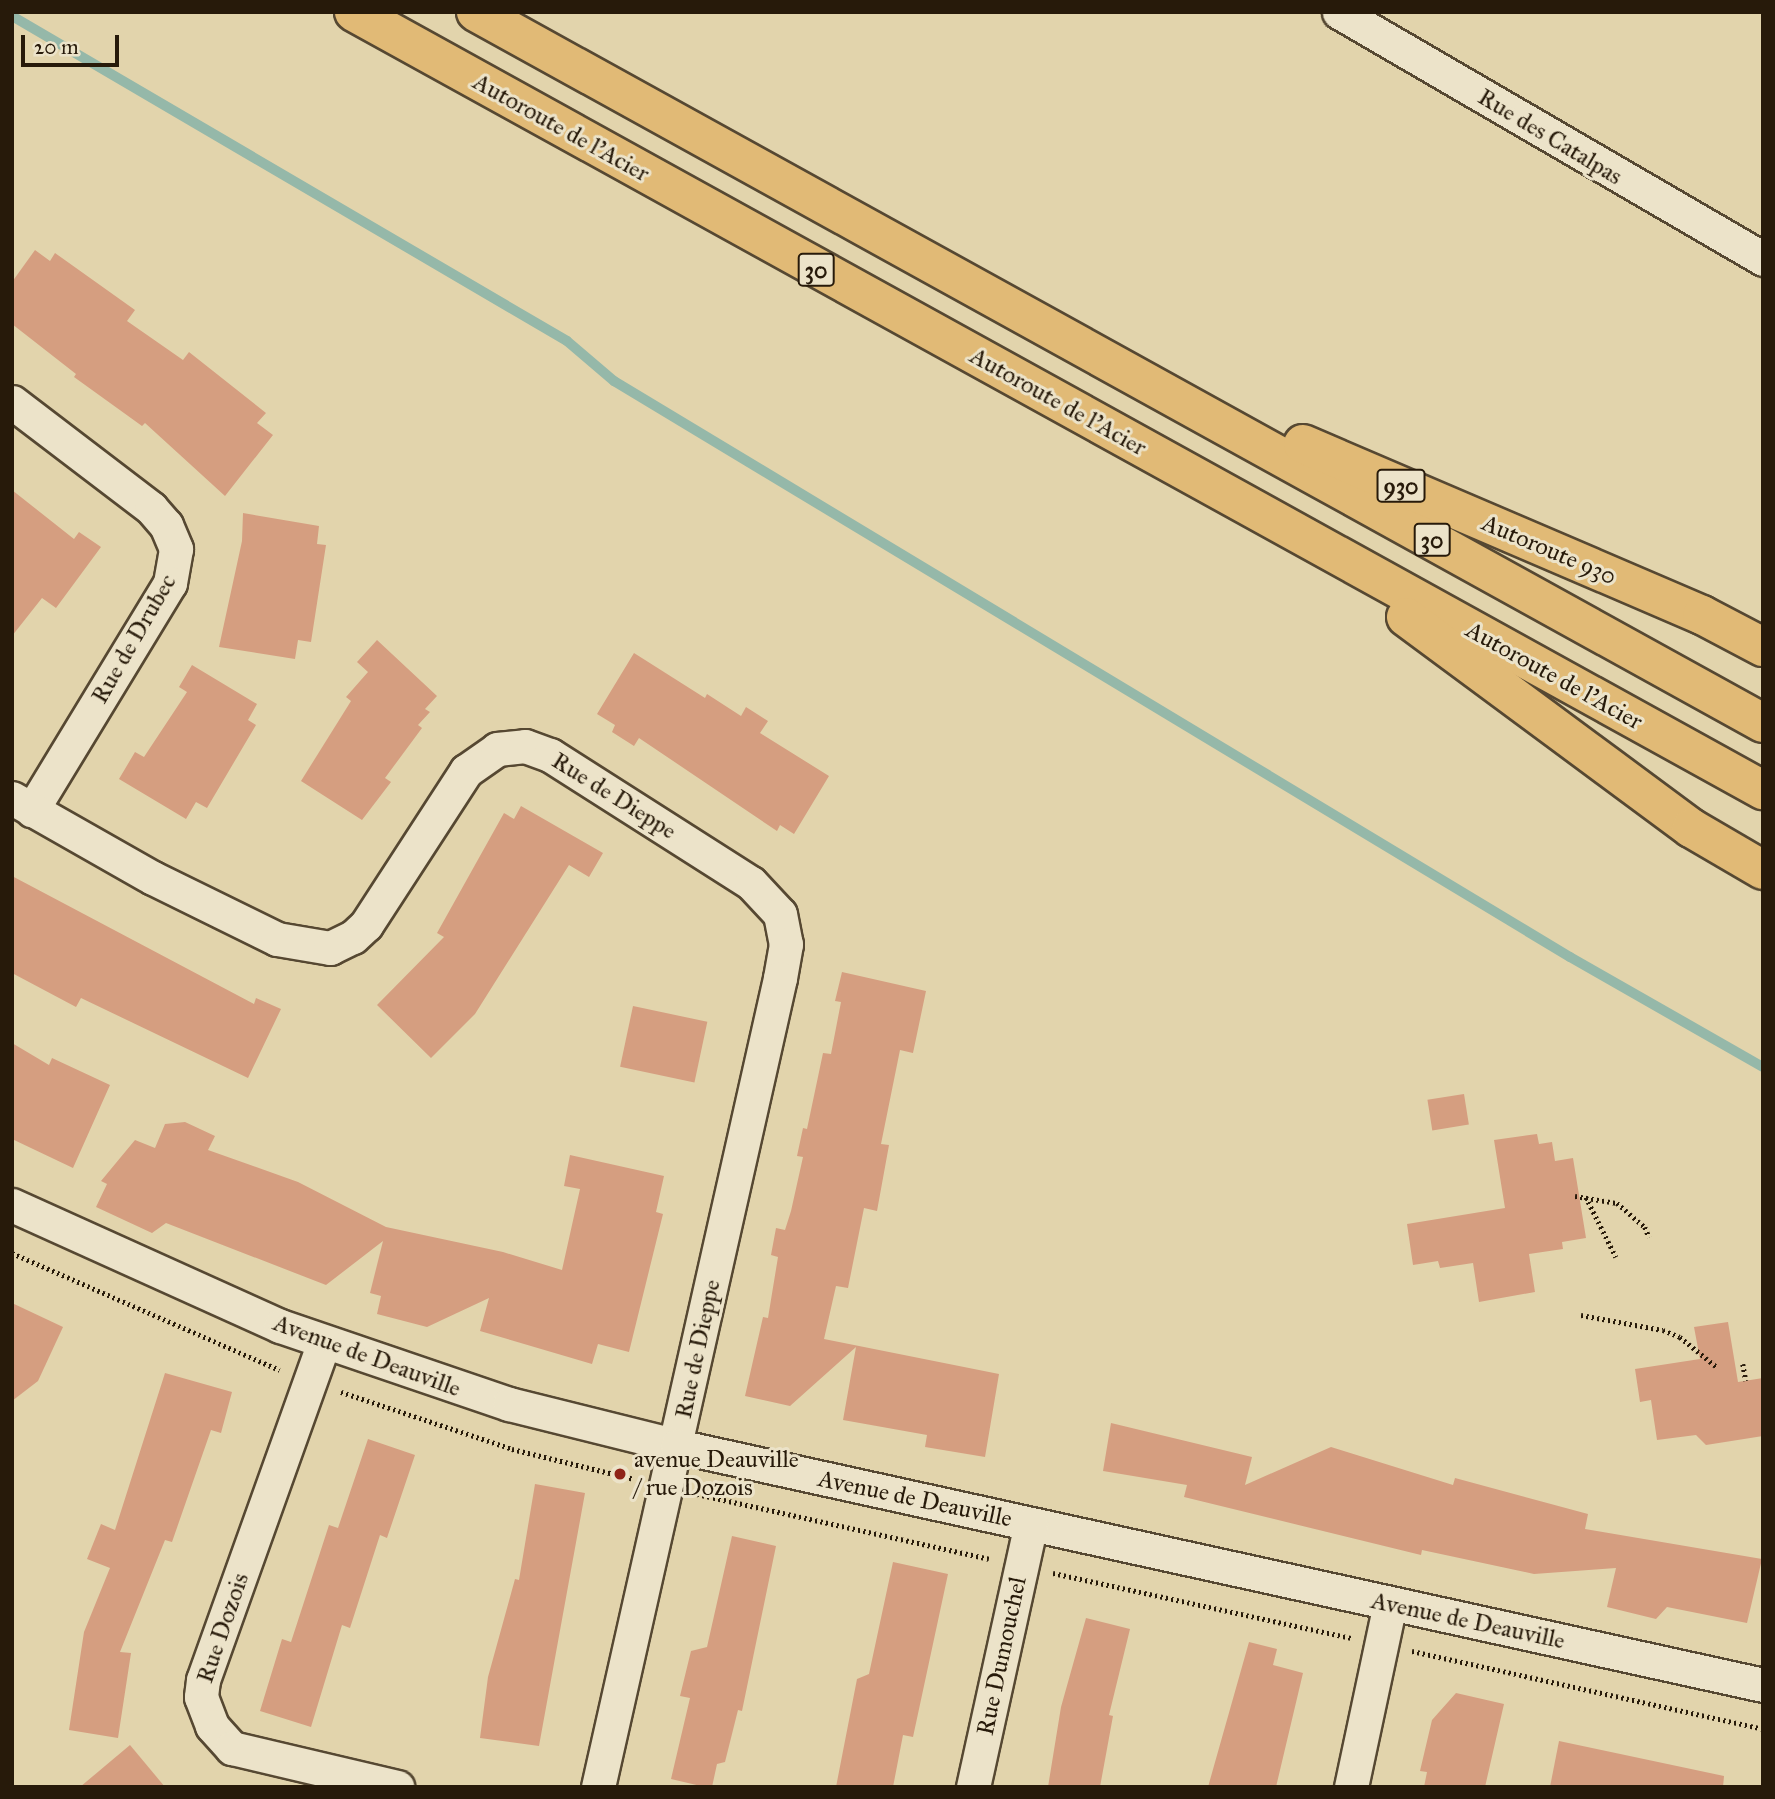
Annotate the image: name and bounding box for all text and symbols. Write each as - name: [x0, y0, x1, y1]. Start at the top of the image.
- scale bar: [24, 21, 122, 65]
- text: 20 m: [34, 34, 79, 60]
- street label: Autoroute de l'Acier: [468, 68, 654, 188]
- street label: Rue des Catalpas: [1473, 83, 1627, 191]
- road number: 30: [797, 250, 835, 290]
- street label: Autoroute de l'Acier: [965, 342, 1151, 462]
- road number: 930: [1376, 466, 1426, 506]
- street label: Autoroute 930: [1477, 509, 1621, 591]
- road number: 30: [1413, 520, 1451, 560]
- street label: Rue de Drubec: [85, 569, 183, 709]
- street label: Autoroute de l'Acier: [1461, 616, 1647, 736]
- street label: Rue de Dieppe: [546, 746, 682, 846]
- street label: Rue de Dieppe: [669, 1277, 727, 1421]
- street label: Avenue de Deauville: [269, 1309, 465, 1403]
- place label: avenue Deauville / rue Dozois: [634, 1446, 799, 1502]
- street label: Avenue de Deauville: [816, 1464, 1014, 1534]
- marker: avenue Deauville / rue Dozois: [612, 1466, 628, 1482]
- street label: Rue Dozois: [191, 1569, 255, 1687]
- street label: Rue Dumouchel: [971, 1574, 1033, 1738]
- street label: Avenue de Deauville: [1369, 1586, 1567, 1656]

